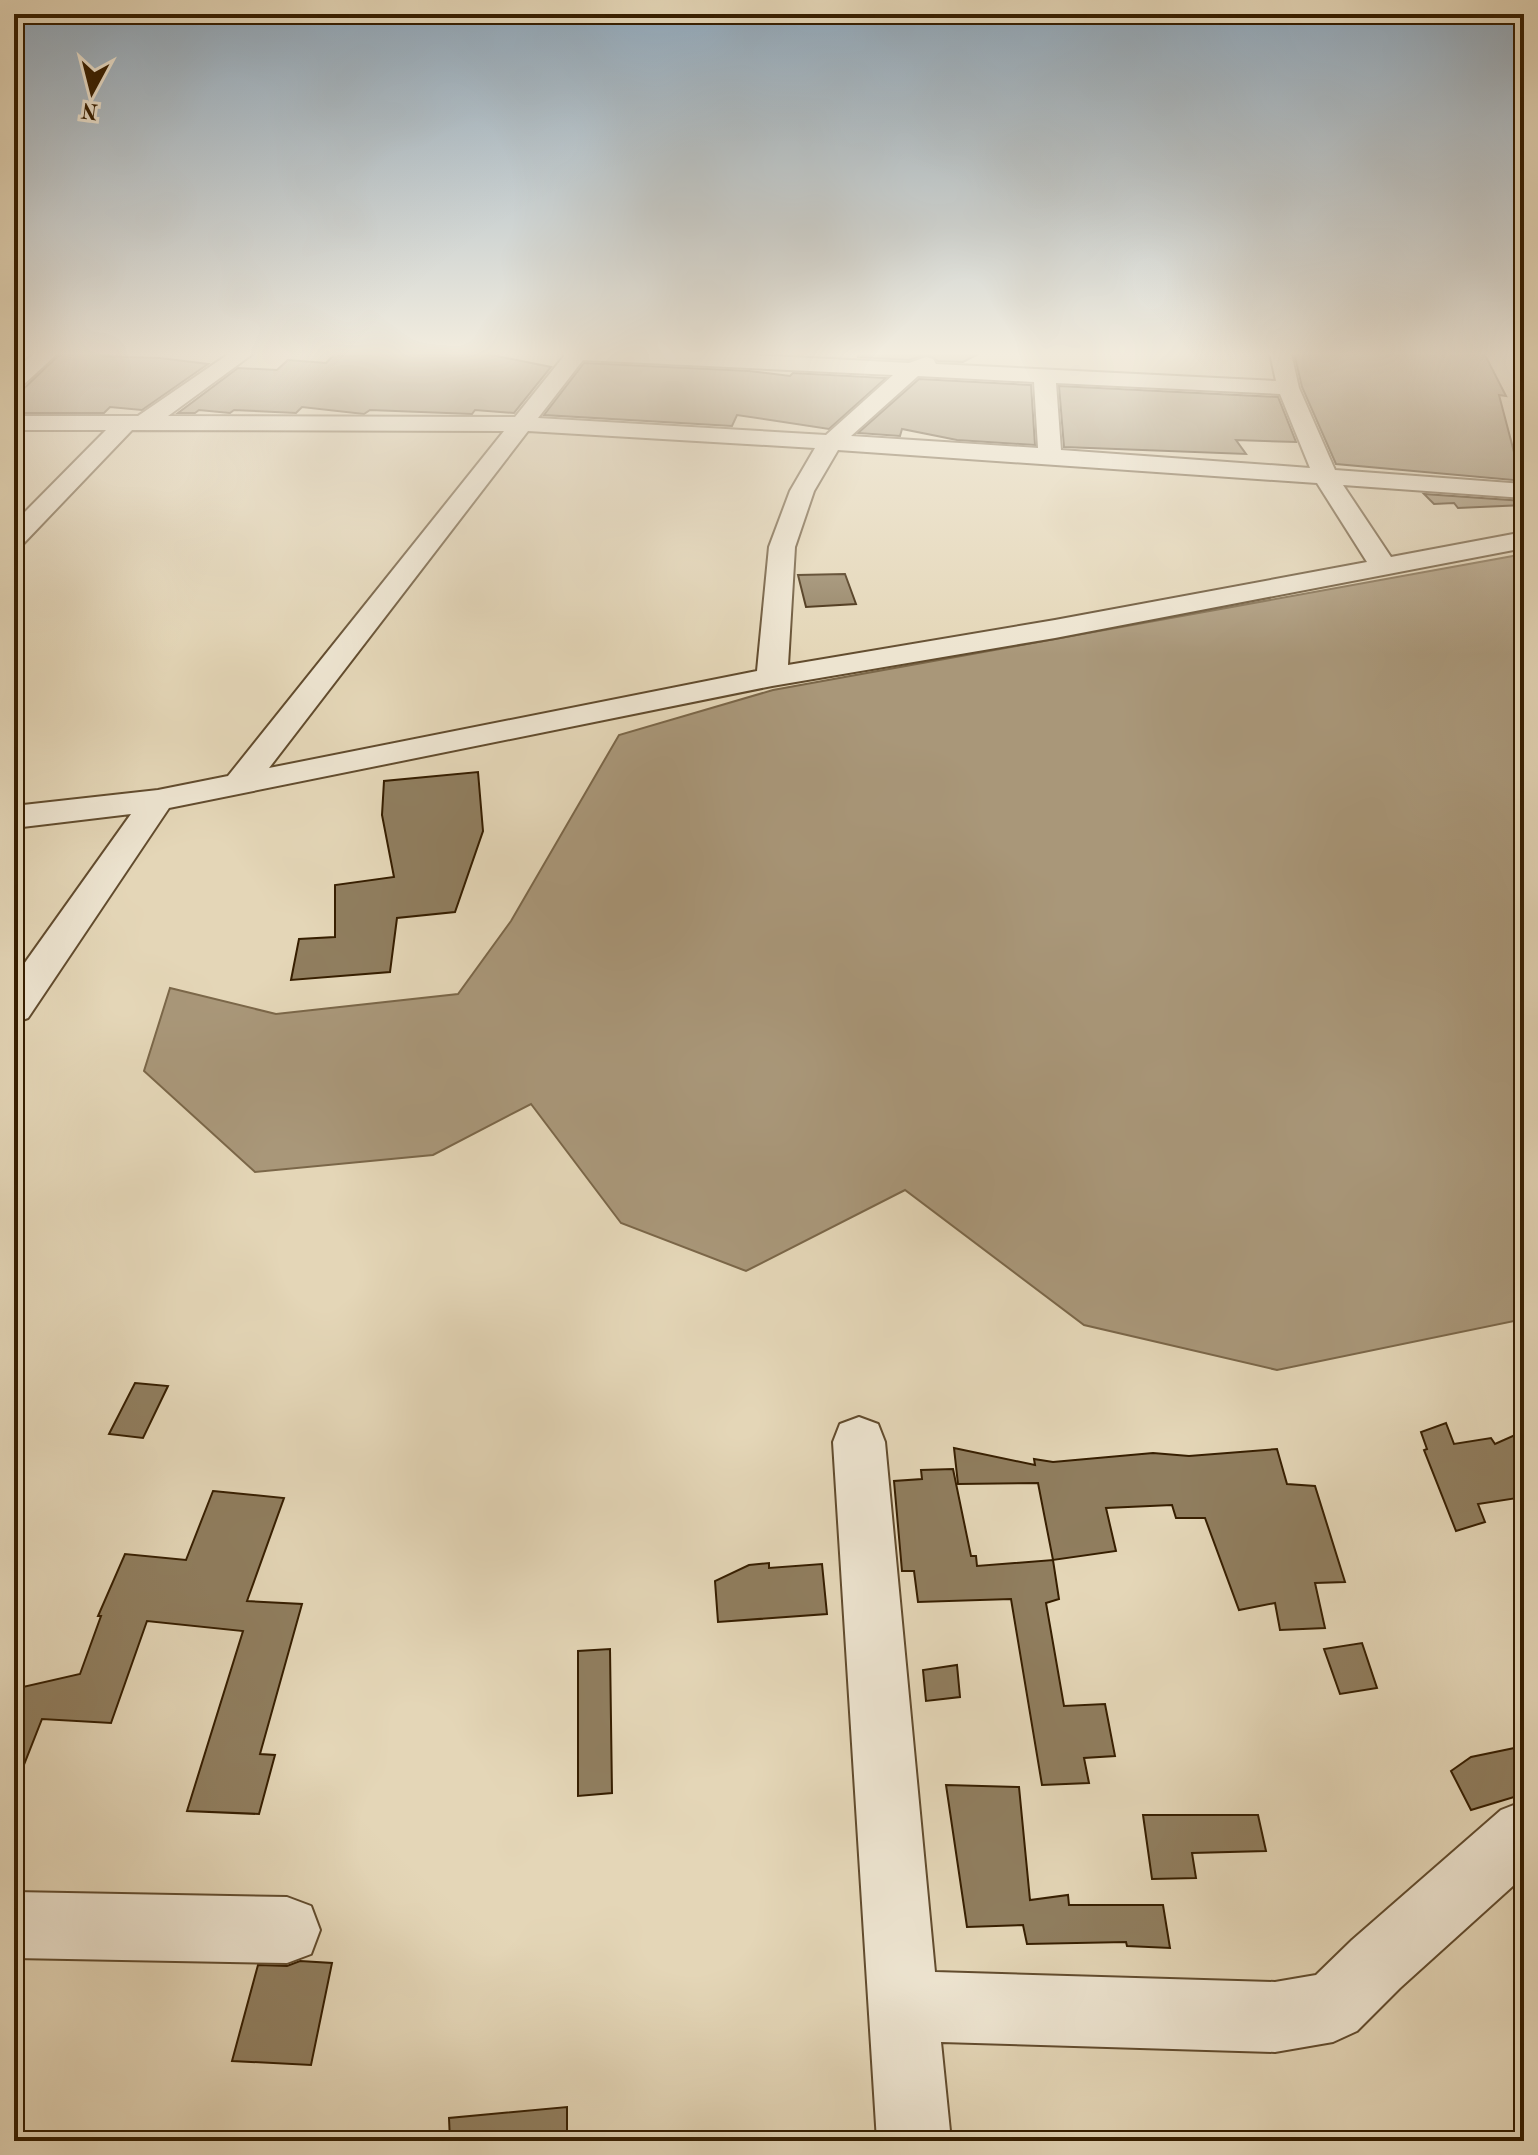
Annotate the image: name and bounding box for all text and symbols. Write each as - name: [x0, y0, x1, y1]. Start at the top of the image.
- north arrow: [52, 52, 132, 132]
- text: N: [80, 98, 99, 122]

